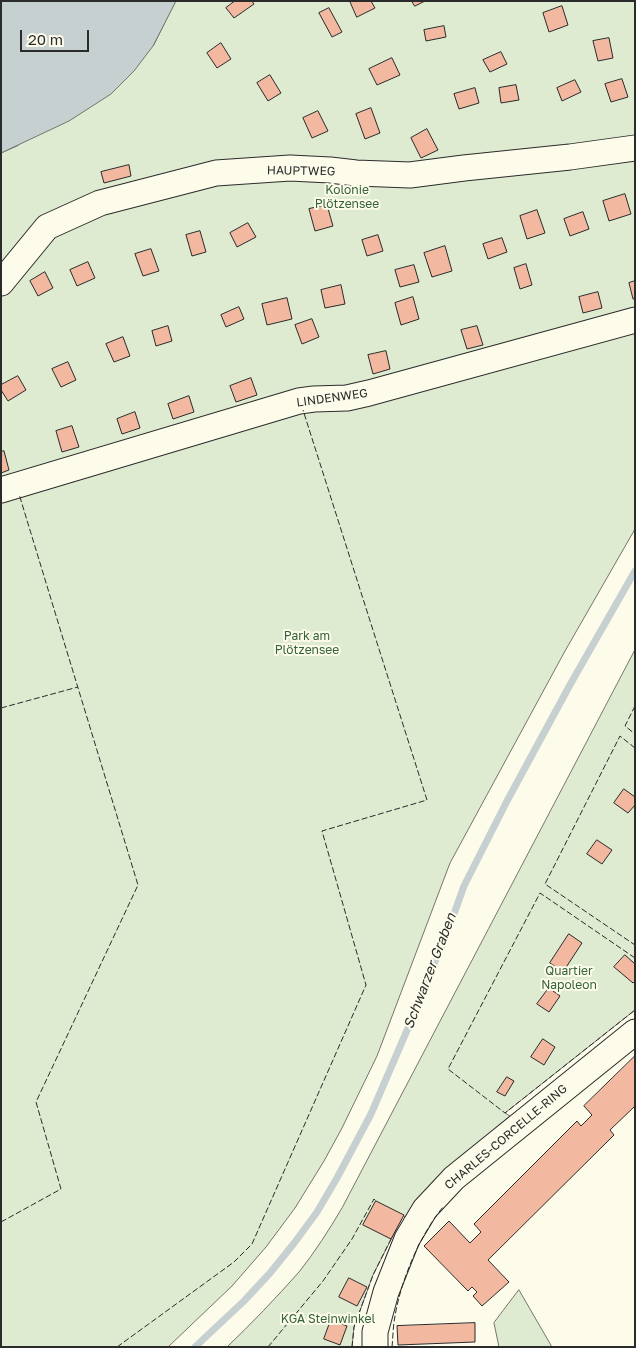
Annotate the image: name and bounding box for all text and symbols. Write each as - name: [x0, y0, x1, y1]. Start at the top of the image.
- scale bar: [22, 20, 91, 52]
- text: 20 m: [28, 30, 63, 48]
- street label: HAUPTWEG: [267, 163, 335, 179]
- park label: Kolonie Plötzensee: [315, 183, 379, 211]
- street label: LINDENWEG: [295, 386, 369, 410]
- park label: Park am Plötzensee: [275, 629, 339, 657]
- water label: Schwarzer Graben: [400, 911, 460, 1031]
- park label: Quartier Napoleon: [541, 964, 597, 992]
- street label: CHARLES-CORCELLE-RING: [442, 1081, 570, 1193]
- park label: KGA Steinwinkel: [281, 1312, 375, 1326]

